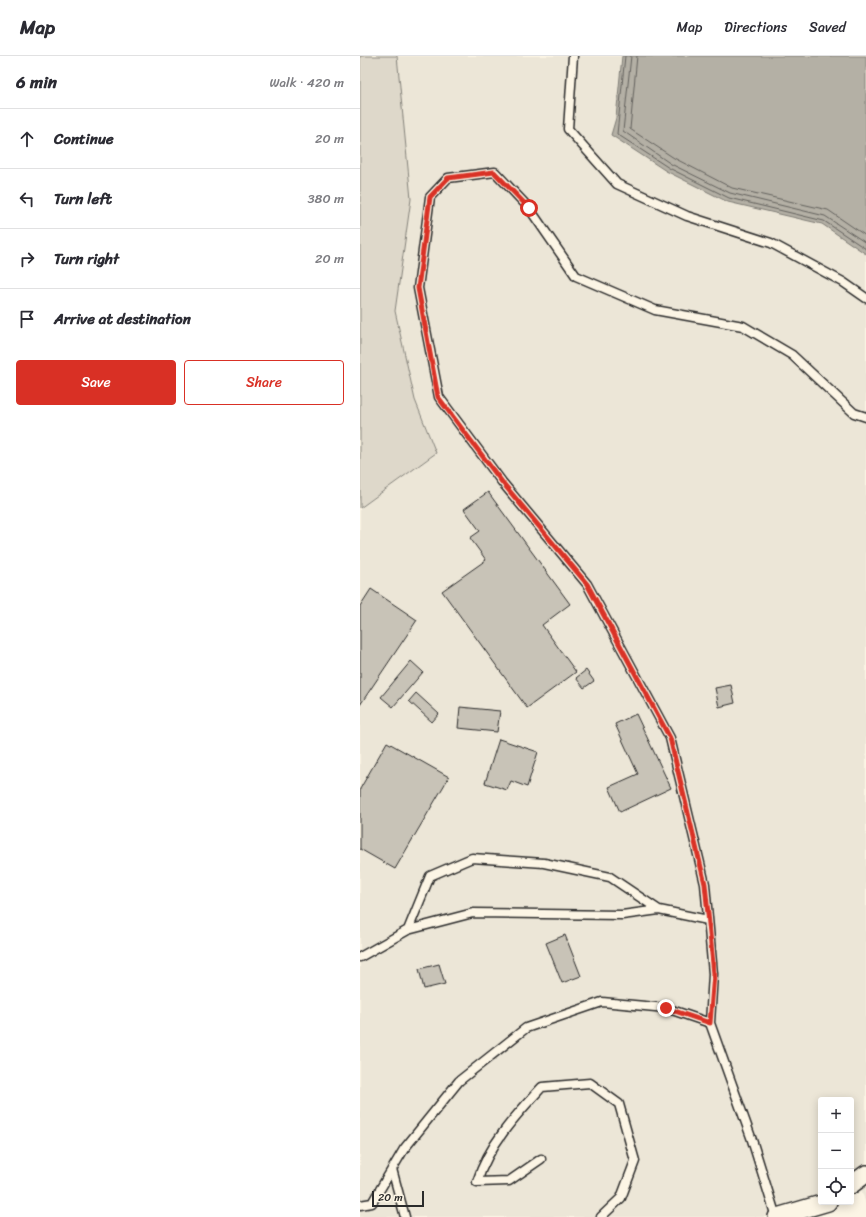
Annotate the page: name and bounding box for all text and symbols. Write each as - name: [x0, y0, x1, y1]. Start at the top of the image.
- text: Map: [20, 11, 55, 44]
- text: Map: [676, 15, 702, 40]
- text: Directions: [724, 15, 787, 40]
- text: Saved: [809, 15, 846, 40]
- text: 6 min: [16, 67, 57, 97]
- text: Walk · 420 m: [269, 71, 344, 94]
- text: Continue: [54, 126, 114, 152]
- text: 20 m: [315, 127, 344, 150]
- icon: ahead: [16, 128, 38, 150]
- text: Turn left: [54, 186, 112, 212]
- text: 380 m: [307, 187, 344, 210]
- icon: left: [16, 188, 38, 210]
- route start: [520, 199, 538, 217]
- text: Turn right: [54, 246, 119, 272]
- text: 20 m: [315, 247, 344, 270]
- icon: right: [16, 248, 38, 270]
- text: Arrive at destination: [54, 306, 191, 332]
- icon: arrive: [16, 308, 38, 330]
- button: Save: [16, 360, 176, 405]
- button: Share: [184, 360, 344, 405]
- route end: [657, 999, 675, 1017]
- map controls: [818, 1097, 854, 1205]
- button: +: [818, 1097, 854, 1133]
- button: −: [818, 1133, 854, 1169]
- button: locate: [818, 1169, 854, 1205]
- text: 20 m: [378, 1188, 403, 1207]
- scale bar: [372, 1189, 424, 1208]

